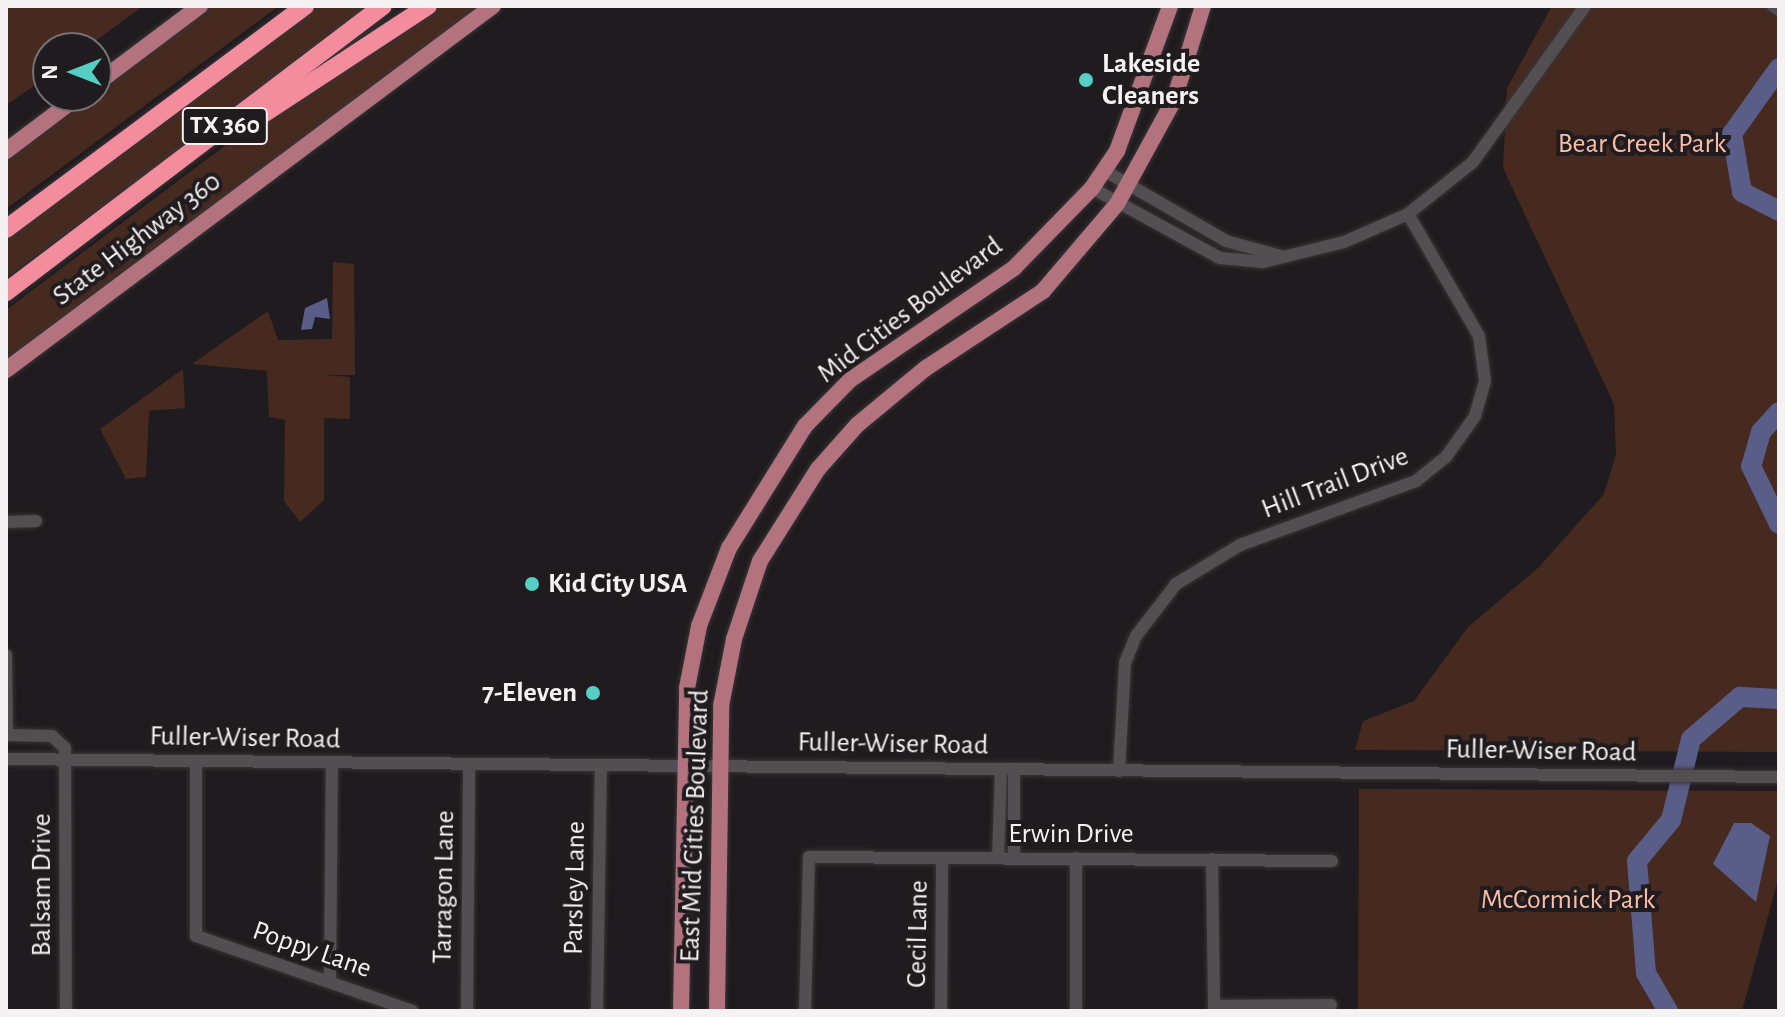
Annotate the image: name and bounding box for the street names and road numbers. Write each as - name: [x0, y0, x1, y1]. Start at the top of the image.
- road number: TX 360: [181, 104, 269, 148]
- street label: State Highway 360: [46, 165, 228, 313]
- street label: Mid Cities Boulevard: [811, 229, 1009, 391]
- street label: Hill Trail Drive: [1257, 440, 1413, 526]
- street label: East Mid Cities Boulevard: [673, 689, 717, 963]
- street label: Fuller-Wiser Road: [149, 720, 341, 756]
- street label: Fuller-Wiser Road: [797, 726, 989, 762]
- street label: Fuller-Wiser Road: [1445, 733, 1637, 769]
- street label: Tarragon Lane: [426, 810, 462, 964]
- street label: Balsam Drive: [25, 813, 59, 957]
- street label: Erwin Drive: [1008, 817, 1134, 851]
- street label: Parsley Lane: [557, 821, 593, 955]
- street label: Cecil Lane: [900, 880, 936, 988]
- street label: Poppy Lane: [248, 914, 376, 986]

